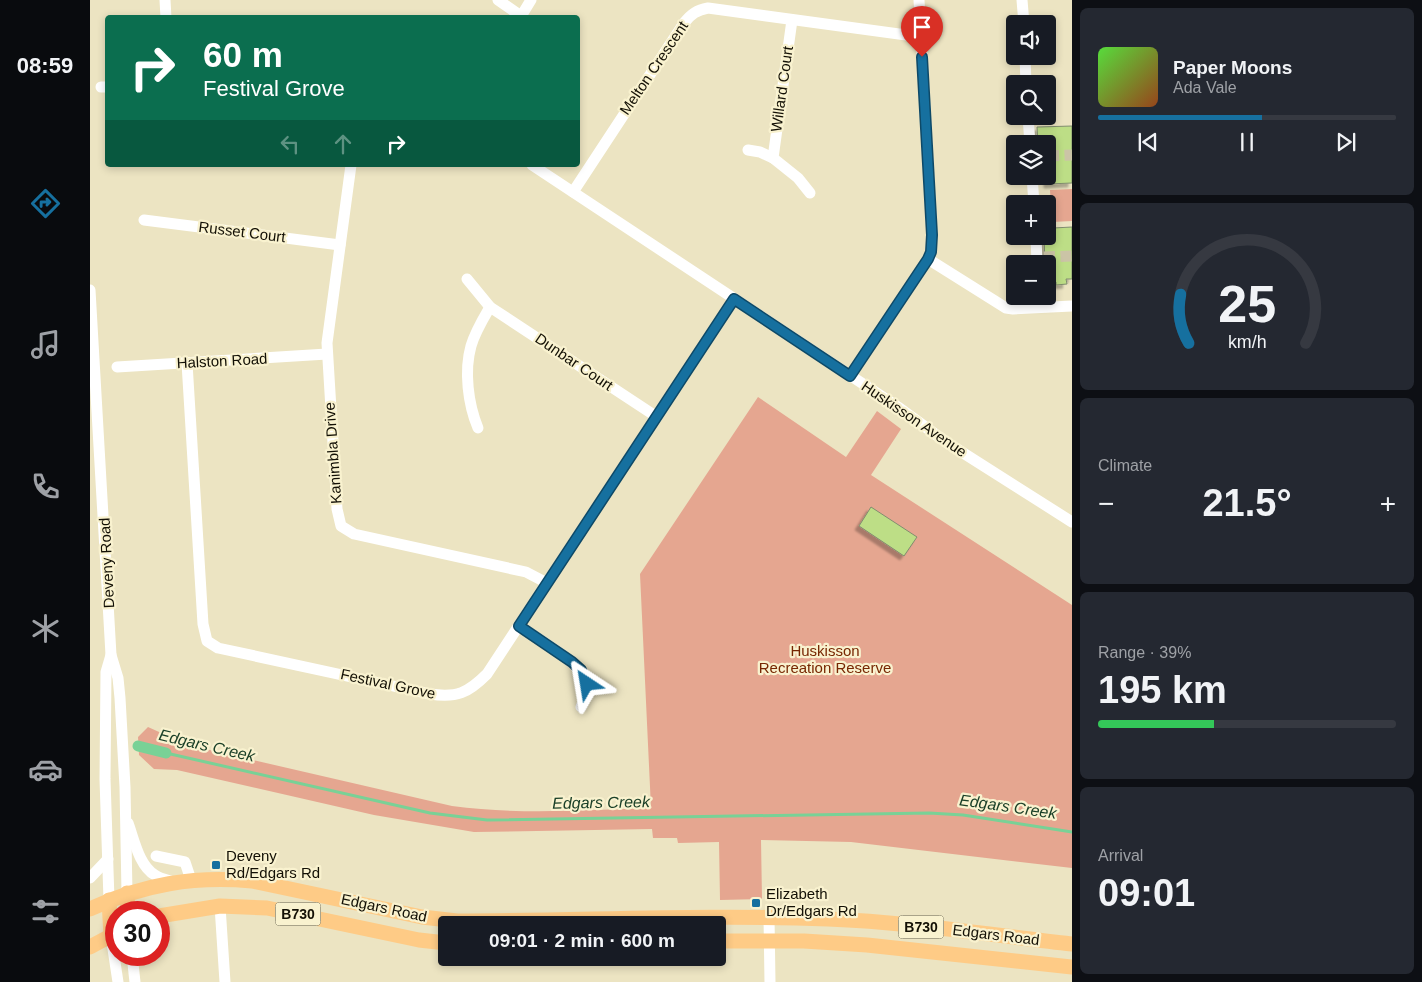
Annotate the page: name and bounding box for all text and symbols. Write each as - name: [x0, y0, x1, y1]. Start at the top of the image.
- pin: [901, 6, 943, 57]
- icon: arrive: [908, 13, 936, 41]
- map controls: [1006, 15, 1056, 305]
- button: sound: [1006, 15, 1056, 65]
- street label: Melton Crescent: [616, 17, 692, 118]
- icon: right: [120, 35, 185, 100]
- text: 60 m: [203, 35, 283, 74]
- street label: Willard Court: [767, 44, 796, 133]
- text: 08:59: [17, 53, 73, 78]
- text: Paper Moons: [1173, 57, 1292, 78]
- button: search: [1006, 75, 1056, 125]
- text: Festival Grove: [203, 76, 345, 101]
- text: Ada Vale: [1173, 79, 1237, 96]
- icon: previous: [1134, 128, 1162, 156]
- icon: pause: [1233, 128, 1261, 156]
- icon: next: [1332, 128, 1360, 156]
- icon: left: [276, 130, 304, 158]
- icon: ahead: [329, 130, 357, 158]
- icon: right: [382, 130, 410, 158]
- button: layers: [1006, 135, 1056, 185]
- icon: directions: [28, 186, 63, 221]
- button: +: [1006, 195, 1056, 245]
- street label: Russet Court: [198, 218, 287, 245]
- button: −: [1006, 255, 1056, 305]
- text: 25: [1218, 275, 1276, 333]
- icon: music: [28, 327, 63, 362]
- street label: Dunbar Court: [532, 329, 617, 394]
- text: km/h: [1228, 332, 1266, 352]
- street label: Halston Road: [176, 350, 268, 371]
- street label: Huskisson Avenue: [858, 377, 970, 460]
- street label: Kanimbla Drive: [320, 402, 345, 504]
- text: Climate: [1098, 457, 1152, 474]
- icon: phone: [28, 469, 63, 504]
- text: 21.5°: [1202, 482, 1292, 524]
- text: −: [1098, 488, 1114, 519]
- text: +: [1380, 488, 1396, 519]
- street label: Deveny Road: [96, 517, 117, 609]
- icon: climate: [28, 611, 63, 646]
- park label: Huskisson Recreation Reserve: [759, 642, 891, 676]
- text: Range · 39%: [1098, 644, 1191, 661]
- position arrow: [560, 657, 612, 709]
- street label: Festival Grove: [339, 665, 437, 702]
- text: 195 km: [1098, 669, 1227, 711]
- water label: Edgars Creek: [157, 726, 257, 765]
- icon: car: [28, 752, 63, 787]
- water label: Edgars Creek: [958, 791, 1059, 822]
- water label: Edgars Creek: [552, 793, 651, 812]
- place label: Deveny Rd/Edgars Rd: [226, 847, 320, 881]
- text: Arrival: [1098, 847, 1143, 864]
- marker: Deveny Rd/Edgars Rd: [210, 859, 222, 871]
- text: 09:01: [1098, 872, 1195, 914]
- place label: Elizabeth Dr/Edgars Rd: [766, 885, 857, 919]
- street label: Edgars Road: [340, 890, 429, 925]
- icon: filters: [28, 894, 63, 929]
- marker: Elizabeth Dr/Edgars Rd: [750, 897, 762, 909]
- speed limit sign: 30: [105, 901, 170, 966]
- road number: B730: [276, 902, 320, 926]
- road number: B730: [898, 916, 944, 939]
- street label: Edgars Road: [952, 921, 1041, 948]
- text: 09:01 · 2 min · 600 m: [489, 930, 675, 951]

